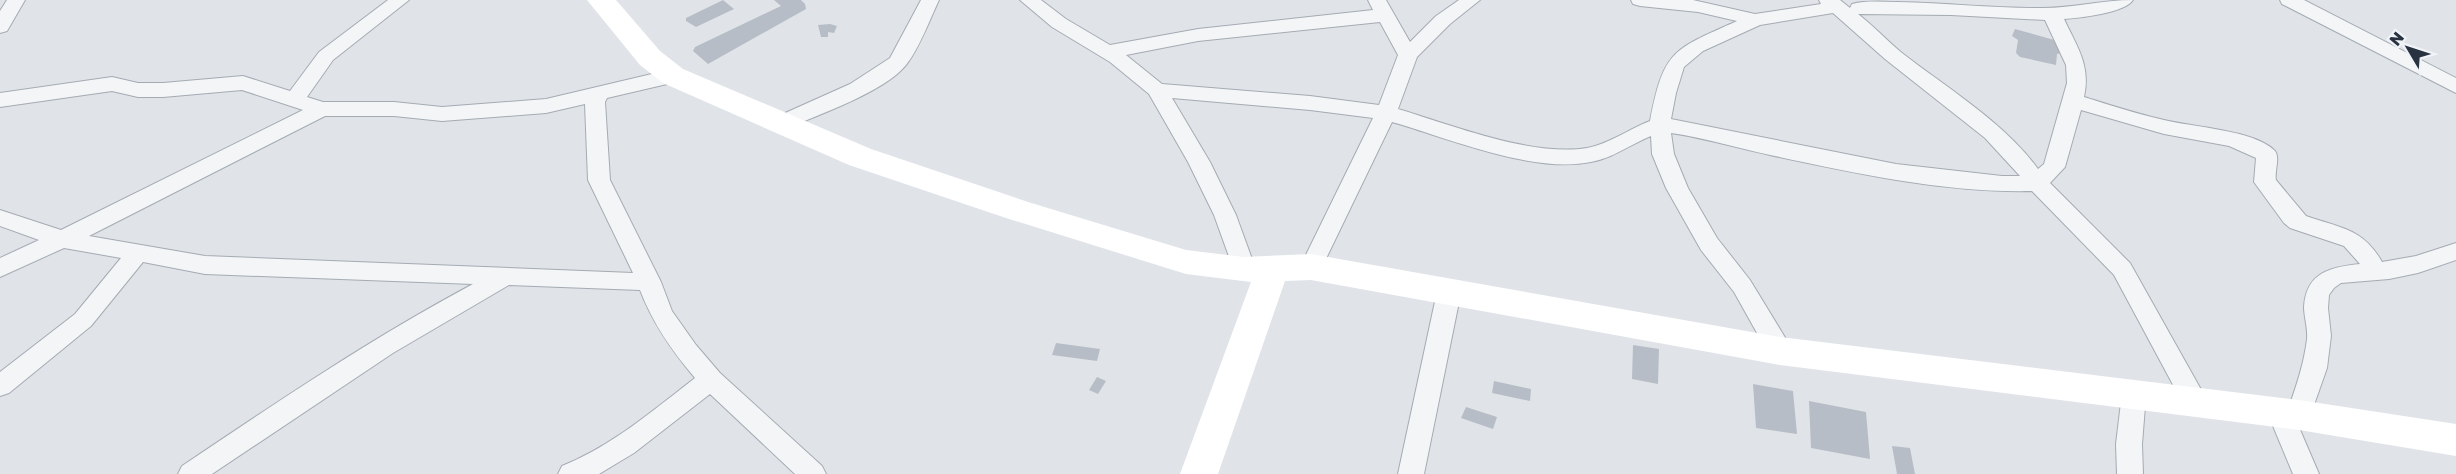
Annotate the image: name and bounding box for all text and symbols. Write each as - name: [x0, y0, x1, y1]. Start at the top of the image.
- north arrow: [2378, 18, 2438, 78]
- text: N: [2385, 28, 2408, 50]

